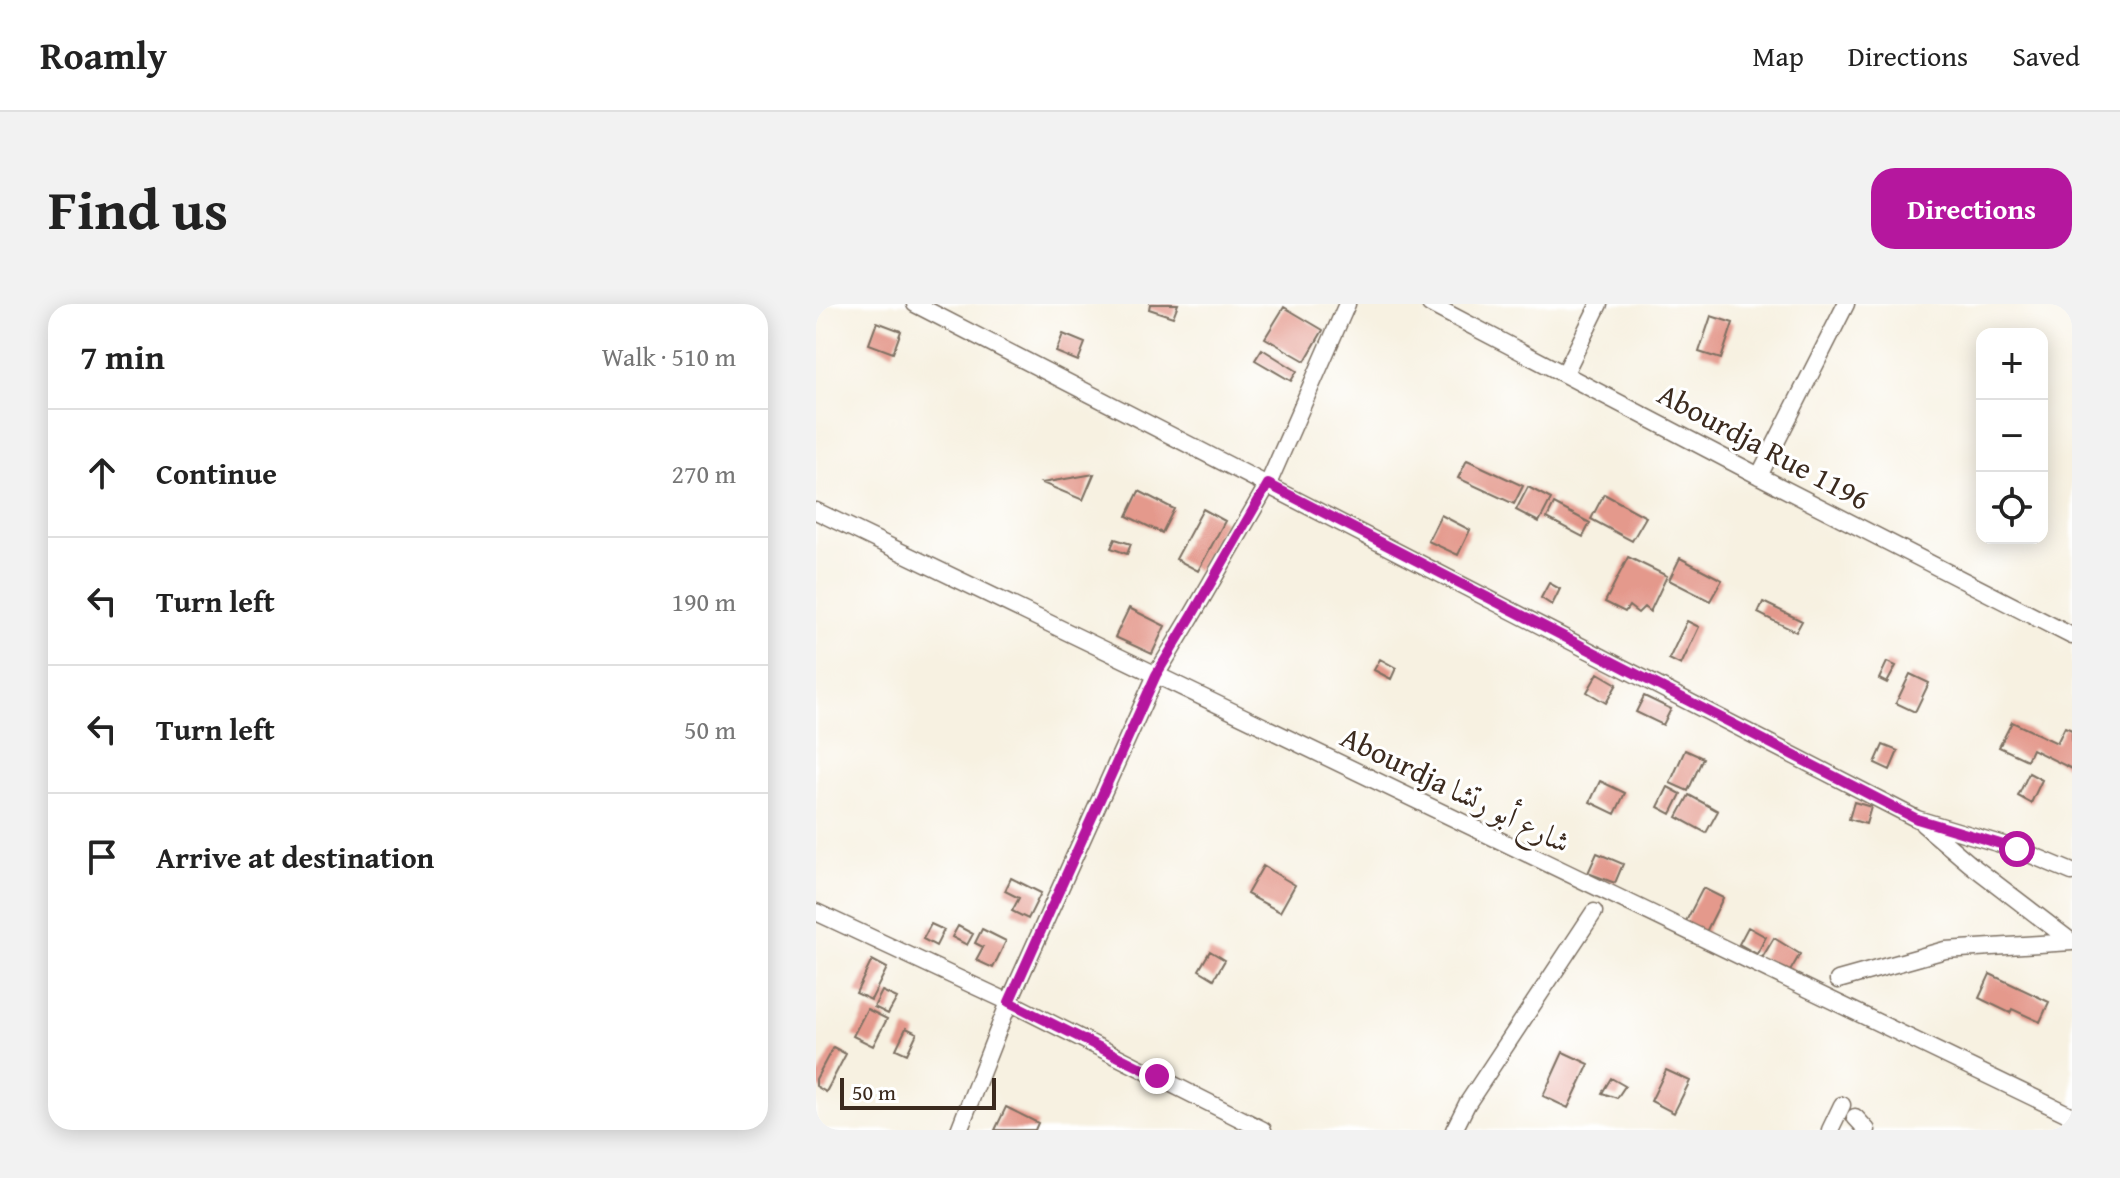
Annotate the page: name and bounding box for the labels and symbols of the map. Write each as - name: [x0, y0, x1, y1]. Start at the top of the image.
- street label: Abourdja Rue 1196: [1650, 372, 1878, 520]
- street label: Abourdja شارع أبو رتشا: [1332, 714, 1578, 867]
- route start: [1999, 831, 2035, 867]
- route end: [1139, 1058, 1175, 1094]
- scale bar: [840, 1074, 996, 1110]

